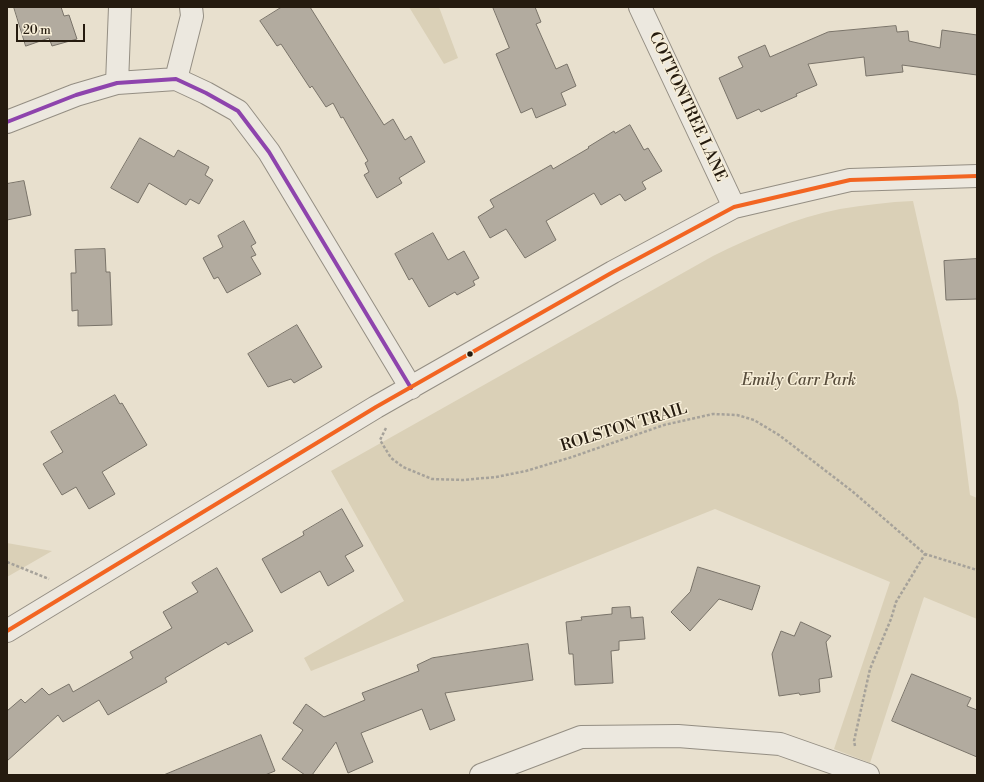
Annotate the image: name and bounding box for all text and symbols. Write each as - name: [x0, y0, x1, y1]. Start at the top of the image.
- scale bar: [18, 16, 87, 42]
- text: 20 m: [23, 23, 51, 38]
- street label: COTTONTREE LANE: [644, 29, 730, 185]
- unlabelled marker: [465, 349, 475, 359]
- park label: Emily Carr Park: [742, 371, 856, 391]
- street label: ROLSTON TRAIL: [558, 400, 690, 456]

